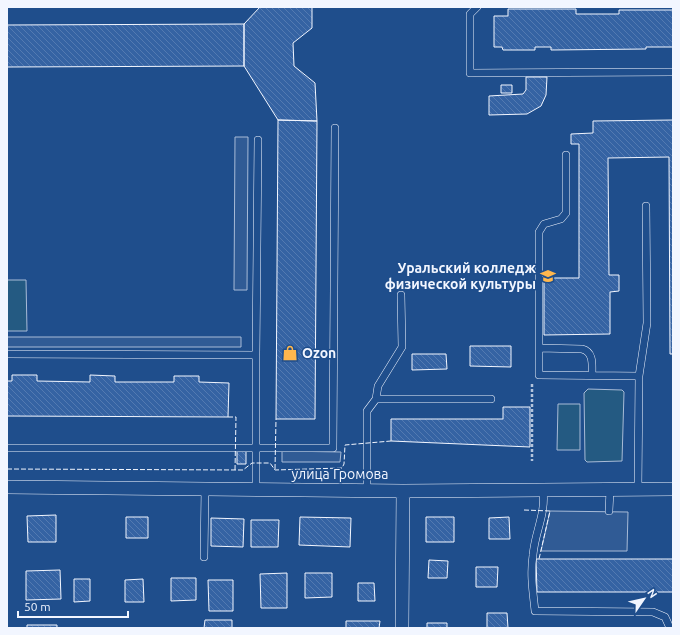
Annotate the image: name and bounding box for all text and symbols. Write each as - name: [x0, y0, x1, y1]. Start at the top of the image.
- place label: Уральский колледж физической культуры: [385, 260, 536, 292]
- school or university icon: Уральский колледж физической культуры: [539, 267, 557, 285]
- shop icon: Ozon: [281, 344, 299, 362]
- place label: Ozon: [302, 345, 336, 361]
- street label: улица Громова: [291, 466, 389, 482]
- north arrow: [624, 579, 664, 619]
- text: N: [645, 587, 660, 600]
- scale bar: [18, 593, 128, 619]
- text: 50 m: [24, 600, 51, 613]

